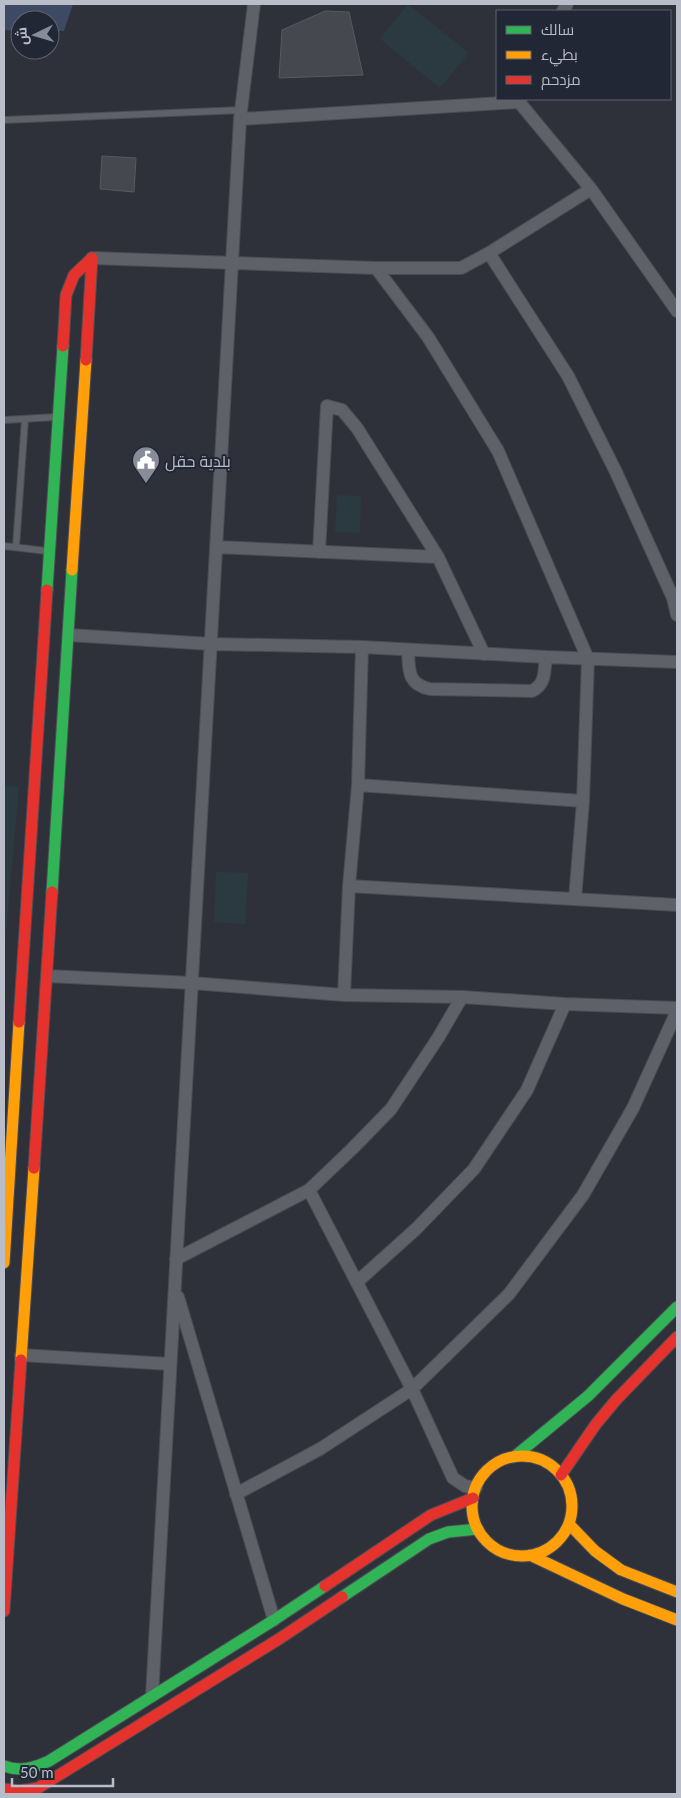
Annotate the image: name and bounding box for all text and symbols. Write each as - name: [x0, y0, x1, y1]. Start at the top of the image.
- north arrow: [10, 10, 60, 60]
- legend: [496, 10, 671, 100]
- text: سالك: [541, 20, 574, 38]
- text: ش: [12, 26, 32, 46]
- text: بطيء: [541, 45, 578, 67]
- text: مزدحم: [541, 70, 581, 90]
- public building icon: بلدية حقل: [131, 445, 161, 484]
- place label: بلدية حقل: [165, 451, 231, 472]
- scale bar: [12, 1756, 114, 1788]
- text: 50 m: [20, 1763, 54, 1781]

